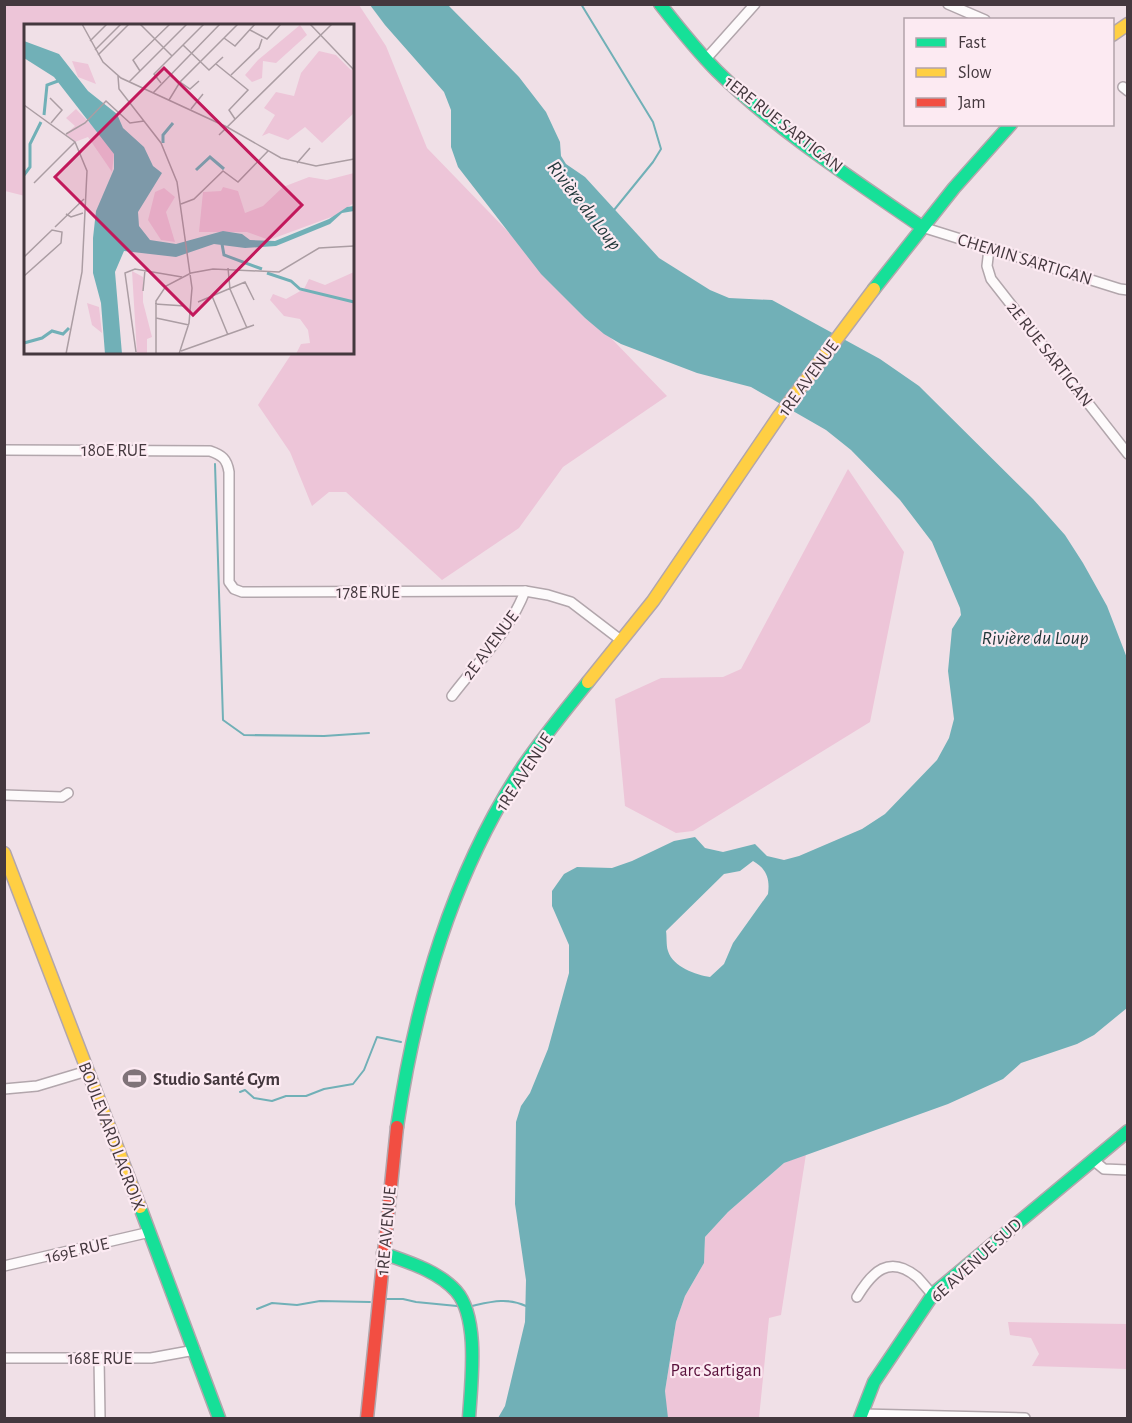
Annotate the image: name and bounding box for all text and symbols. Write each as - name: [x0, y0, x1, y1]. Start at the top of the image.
- legend: [904, 18, 1114, 126]
- inset map: [24, 24, 354, 354]
- text: Fast: [958, 34, 986, 52]
- text: Slow: [958, 64, 991, 82]
- street label: 1ERE RUE SARTIGAN: [721, 73, 846, 176]
- text: Jam: [958, 94, 986, 112]
- water label: Rivière du Loup: [543, 157, 625, 254]
- street label: CHEMIN SARTIGAN: [955, 231, 1094, 289]
- street label: 2E RUE SARTIGAN: [1003, 299, 1096, 410]
- street label: 1RE AVENUE: [775, 337, 842, 420]
- street label: 180E RUE: [81, 442, 147, 460]
- street label: 178E RUE: [336, 584, 400, 602]
- street label: 2E AVENUE: [459, 608, 523, 683]
- water label: Rivière du Loup: [981, 628, 1089, 648]
- street label: 1RE AVENUE: [493, 730, 557, 815]
- street label: BOULEVARD LACROIX: [75, 1060, 148, 1213]
- sports icon: Studio Santé Gym: [122, 1066, 148, 1092]
- place label: Studio Santé Gym: [153, 1071, 280, 1089]
- street label: 1RE AVENUE: [374, 1186, 400, 1276]
- street label: 6E AVENUE SUD: [928, 1215, 1026, 1306]
- street label: 169E RUE: [44, 1235, 111, 1267]
- street label: 168E RUE: [68, 1350, 133, 1368]
- park label: Parc Sartigan: [671, 1362, 761, 1380]

